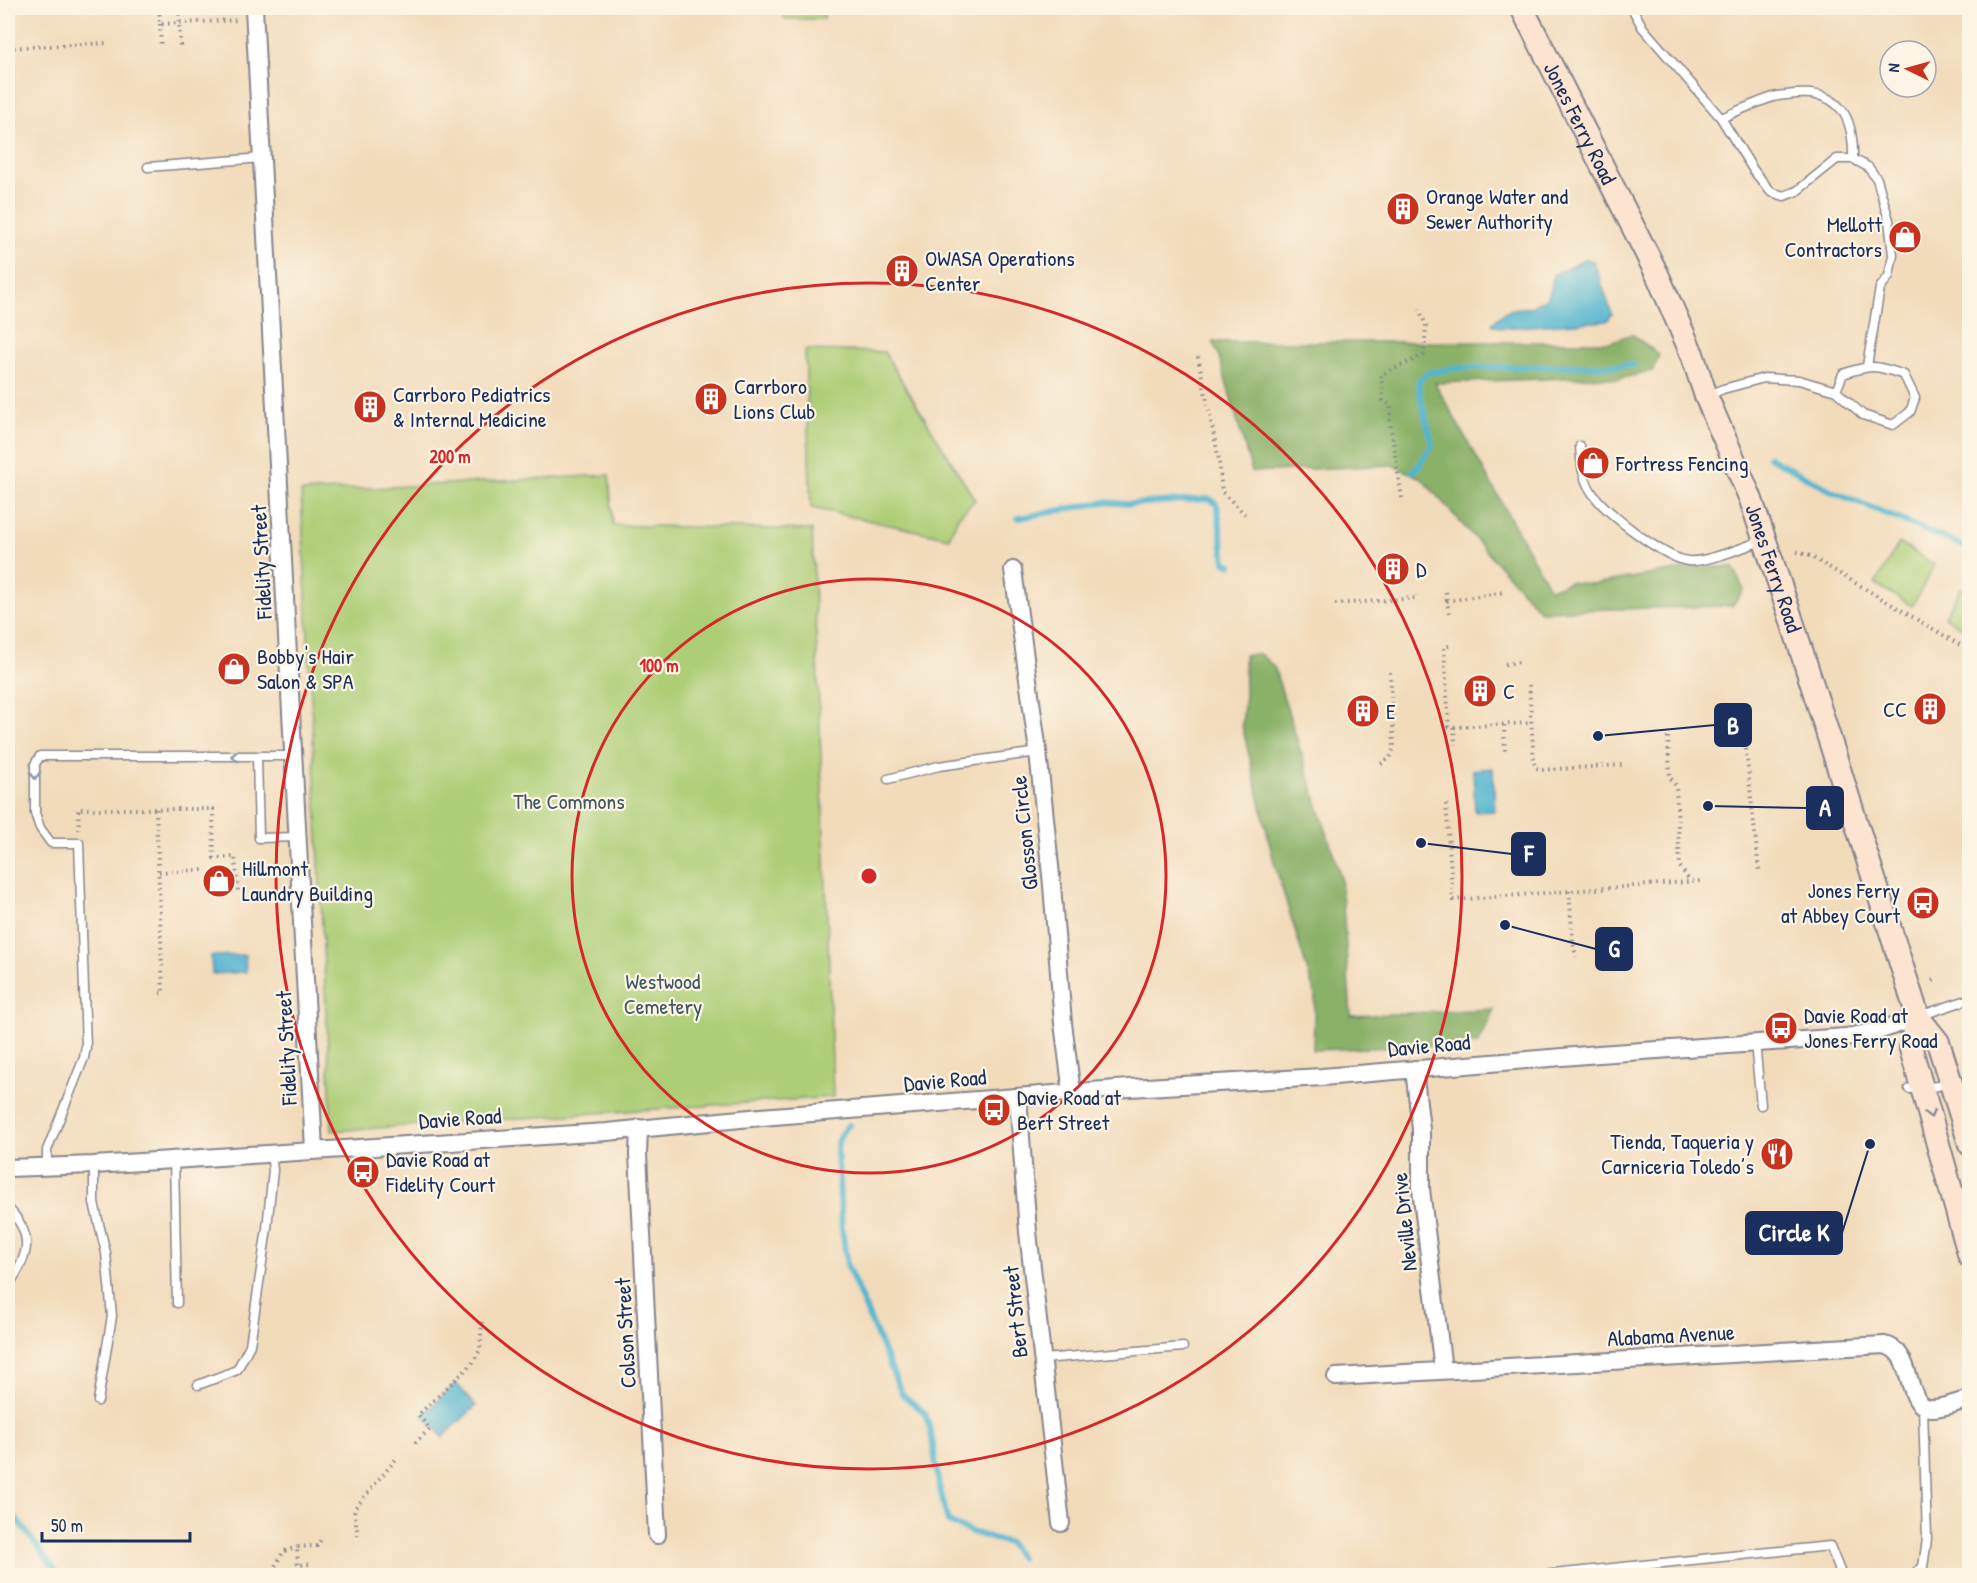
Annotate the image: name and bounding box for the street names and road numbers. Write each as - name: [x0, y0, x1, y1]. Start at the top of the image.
- street label: Jones Ferry Road: [1537, 57, 1624, 190]
- street label: Jones Ferry Road: [1738, 500, 1810, 636]
- street label: Fidelity Street: [243, 504, 279, 621]
- street label: Glosson Circle: [1003, 774, 1045, 892]
- street label: Fidelity Street: [268, 990, 304, 1107]
- street label: Davie Road: [1387, 1026, 1472, 1064]
- street label: Davie Road: [903, 1061, 988, 1099]
- street label: Davie Road: [418, 1100, 503, 1136]
- street label: Neville Drive: [1384, 1171, 1424, 1273]
- street label: Bert Street: [995, 1264, 1035, 1359]
- street label: Colson Street: [607, 1277, 643, 1389]
- street label: Alabama Avenue: [1607, 1317, 1736, 1353]

